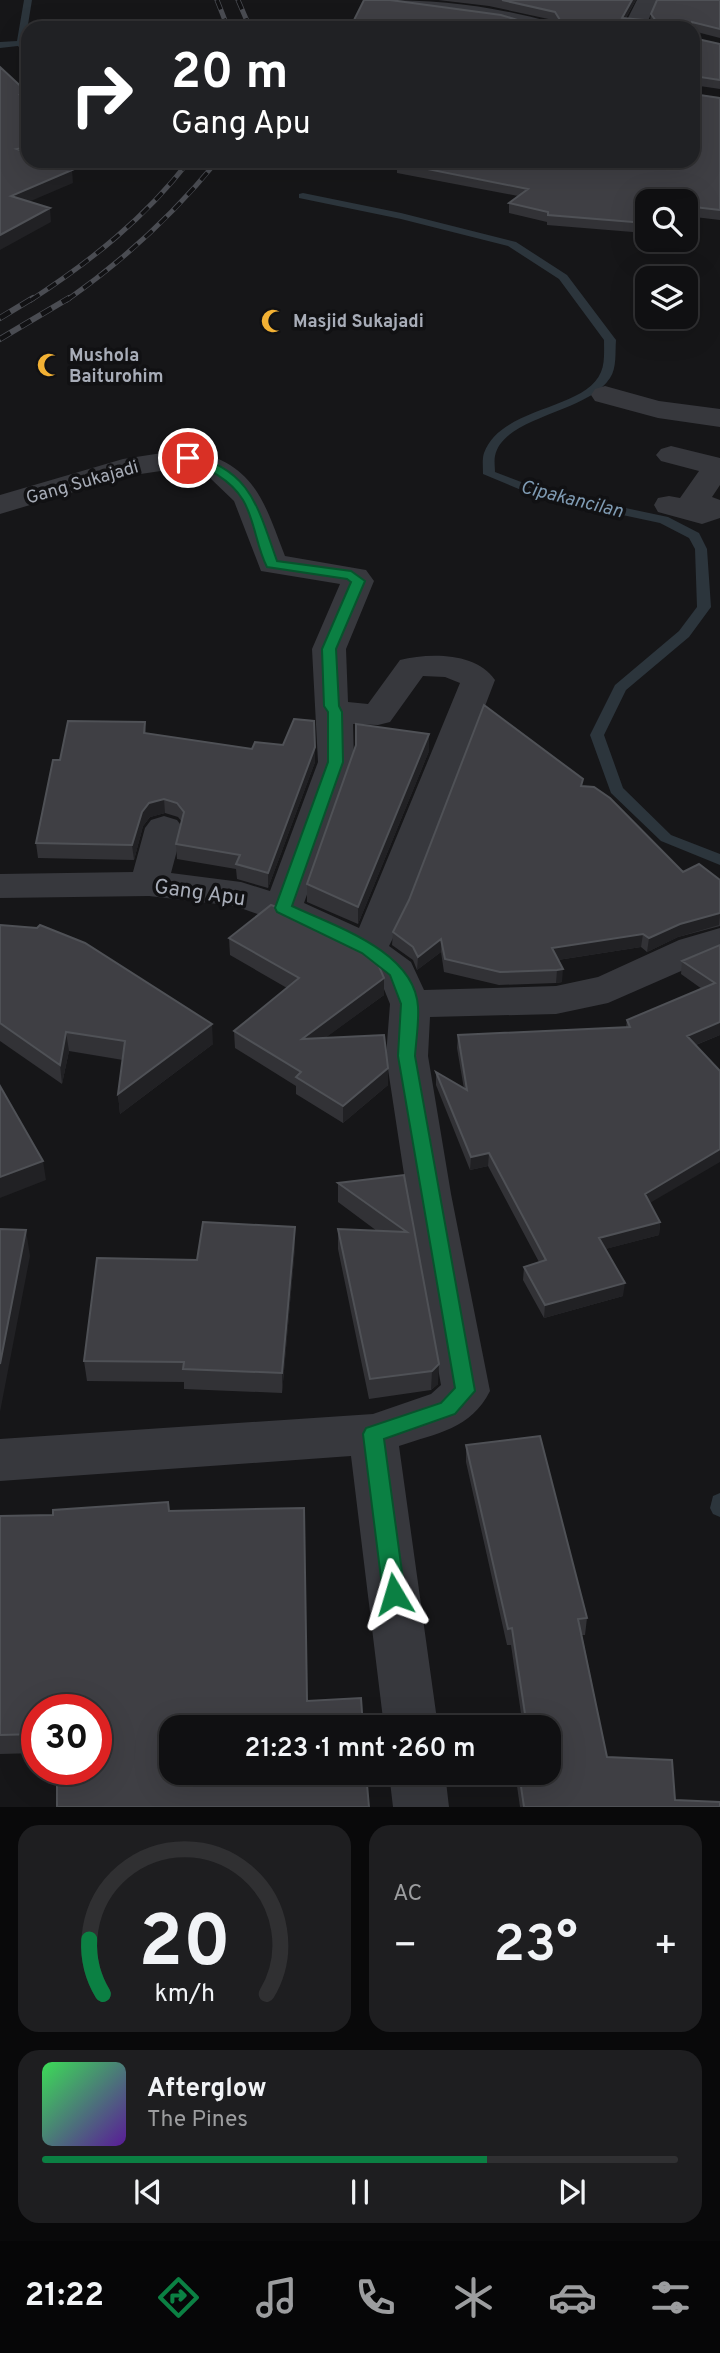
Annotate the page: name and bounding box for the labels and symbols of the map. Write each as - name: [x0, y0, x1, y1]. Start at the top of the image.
- mosque icon: Masjid Sukajadi: [259, 307, 287, 335]
- place label: Masjid Sukajadi: [293, 311, 424, 334]
- place label: Mushola Baiturohim: [69, 345, 163, 389]
- mosque icon: Mushola Baiturohim: [35, 351, 63, 379]
- pin: [158, 428, 218, 488]
- street label: Gang Sukajadi: [24, 456, 141, 510]
- water label: Cipakancilan: [518, 476, 626, 524]
- street label: Gang Apu: [152, 874, 247, 913]
- position arrow: [357, 1557, 431, 1631]
- speed limit sign: 30: [21, 1694, 112, 1785]

